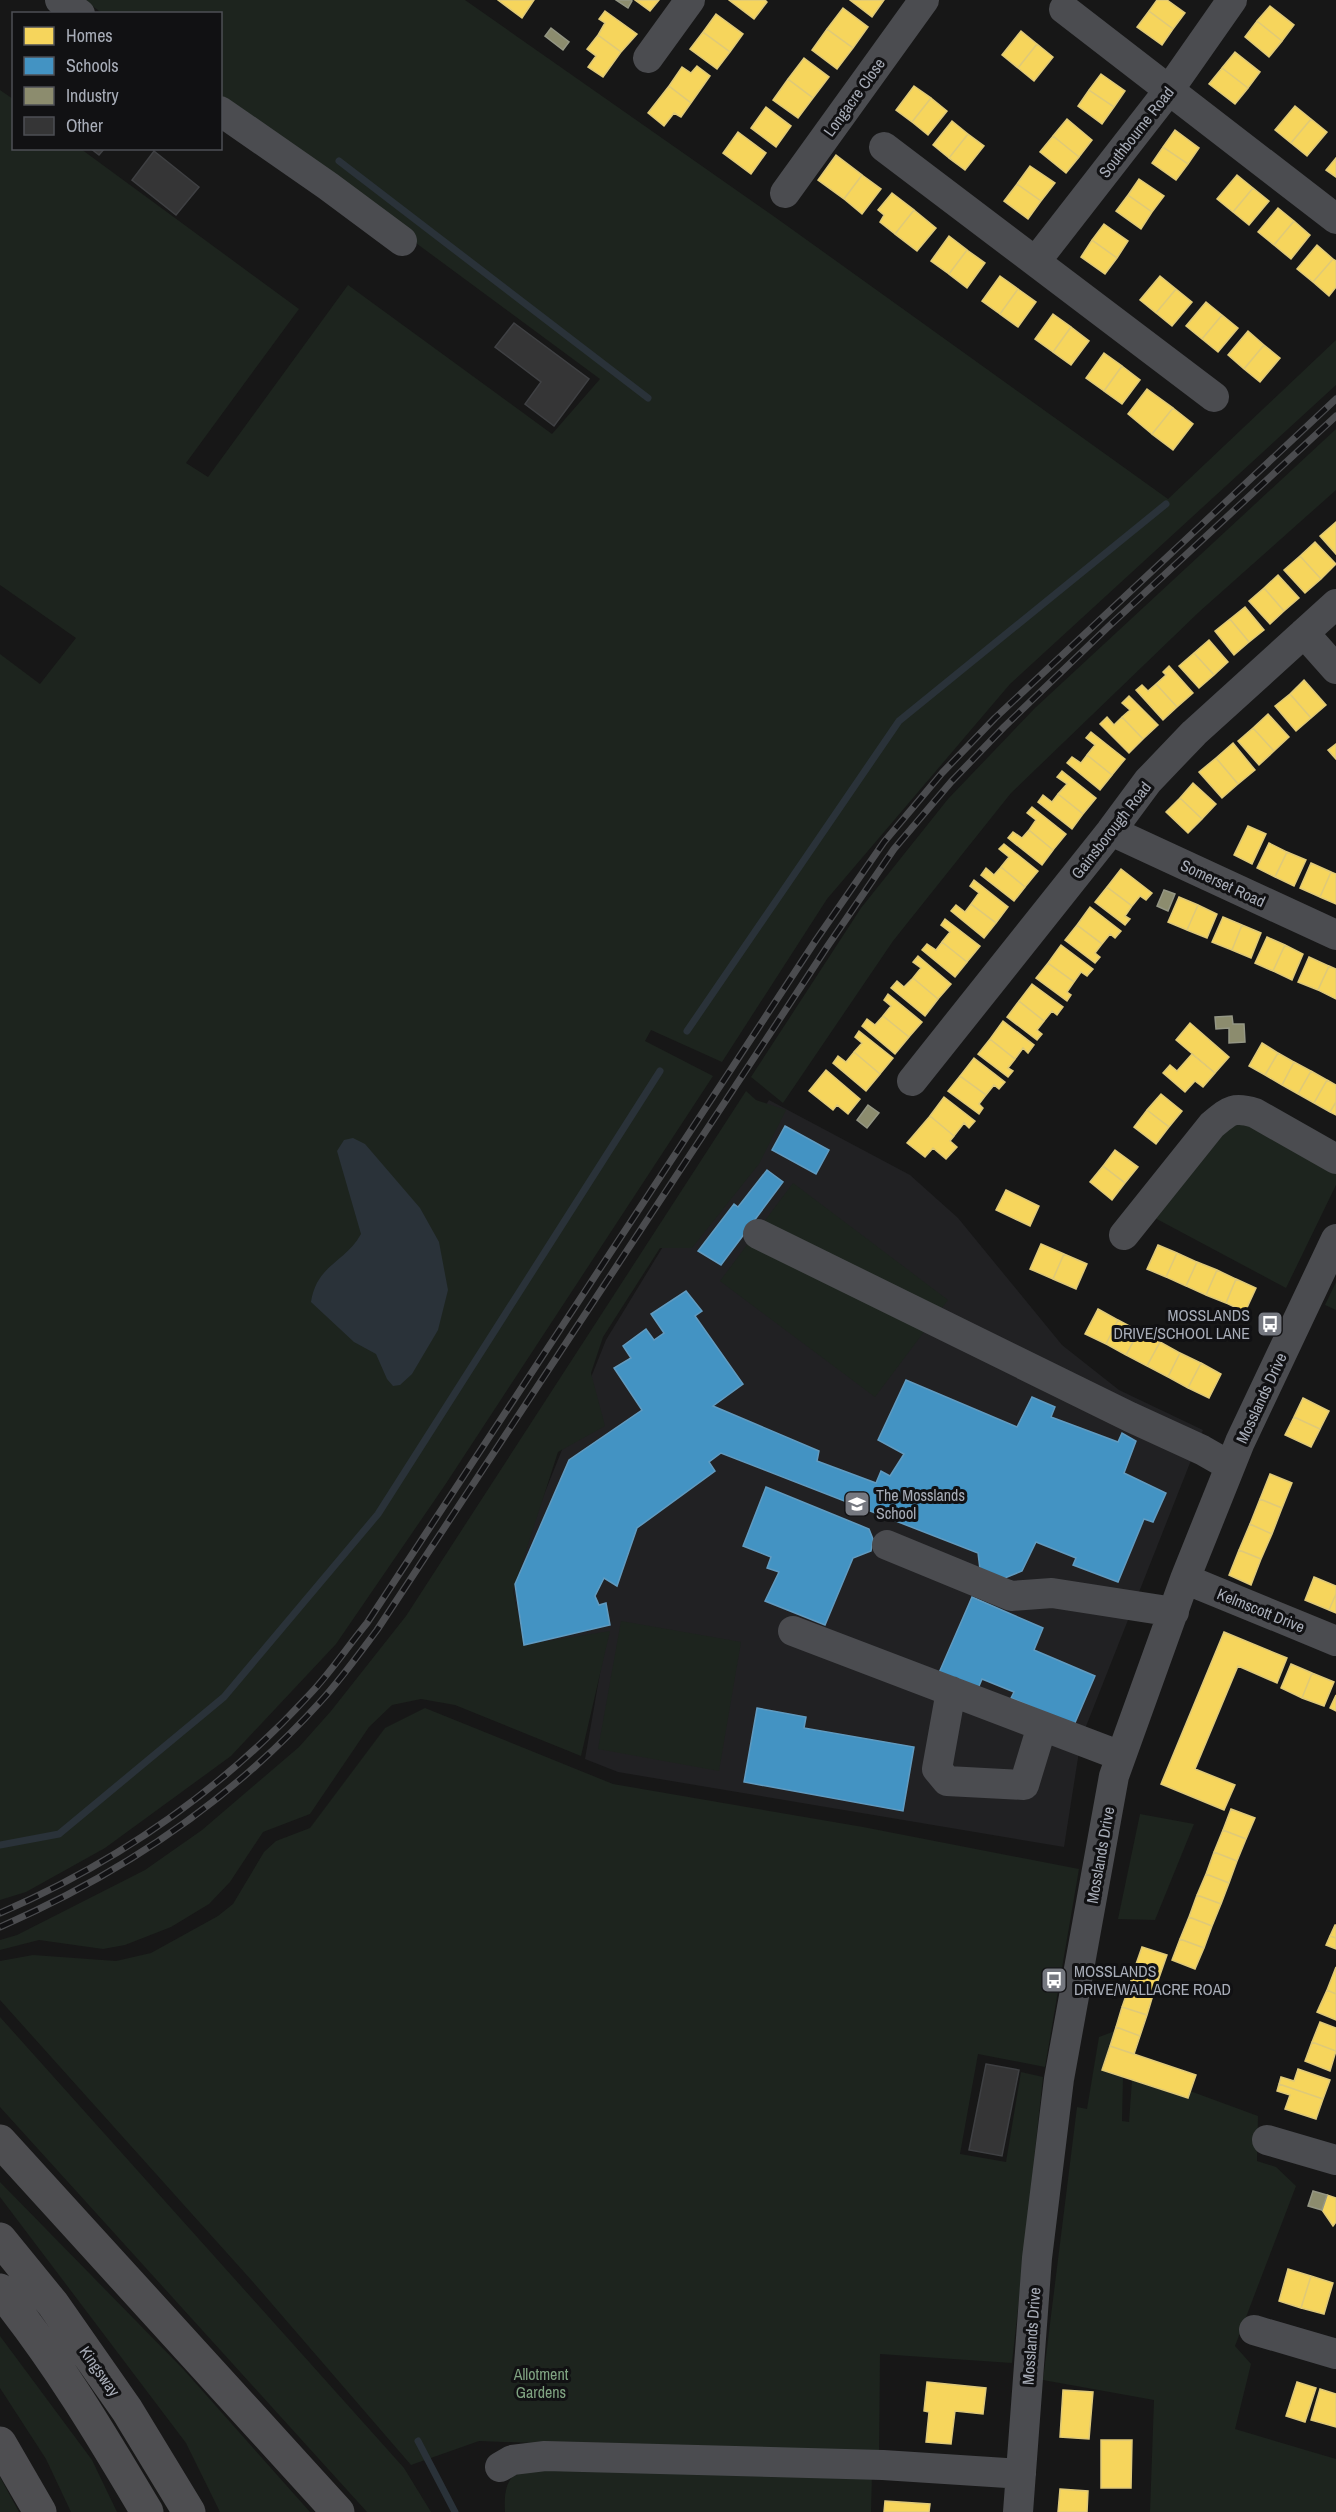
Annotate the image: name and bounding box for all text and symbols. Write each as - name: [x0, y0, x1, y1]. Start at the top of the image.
- legend: [12, 12, 222, 150]
- text: Homes: [66, 23, 113, 48]
- text: Schools: [66, 53, 119, 78]
- street label: Longacre Close: [818, 53, 890, 141]
- street label: Southbourne Road: [1093, 82, 1179, 182]
- text: Industry: [66, 83, 119, 108]
- text: Other: [66, 113, 103, 138]
- street label: Gainsborough Road: [1066, 777, 1156, 883]
- street label: Somerset Road: [1177, 854, 1269, 912]
- place label: MOSSLANDS DRIVE/SCHOOL LANE: [1113, 1304, 1250, 1344]
- bus stop icon: MOSSLANDS DRIVE/SCHOOL LANE: [1255, 1309, 1285, 1339]
- street label: Mosslands Drive: [1230, 1349, 1292, 1447]
- place label: The Mosslands School: [876, 1484, 965, 1524]
- school or university icon: The Mosslands School: [842, 1489, 872, 1519]
- street label: Kelmscott Drive: [1214, 1582, 1308, 1638]
- street label: Mosslands Drive: [1081, 1805, 1119, 1905]
- place label: MOSSLANDS DRIVE/WALLACRE ROAD: [1074, 1960, 1231, 2000]
- bus stop icon: MOSSLANDS DRIVE/WALLACRE ROAD: [1039, 1965, 1069, 1995]
- street label: Mosslands Drive: [1017, 2287, 1045, 2385]
- street label: Kingsway: [75, 2341, 126, 2401]
- park label: Allotment Gardens: [513, 2363, 569, 2403]

